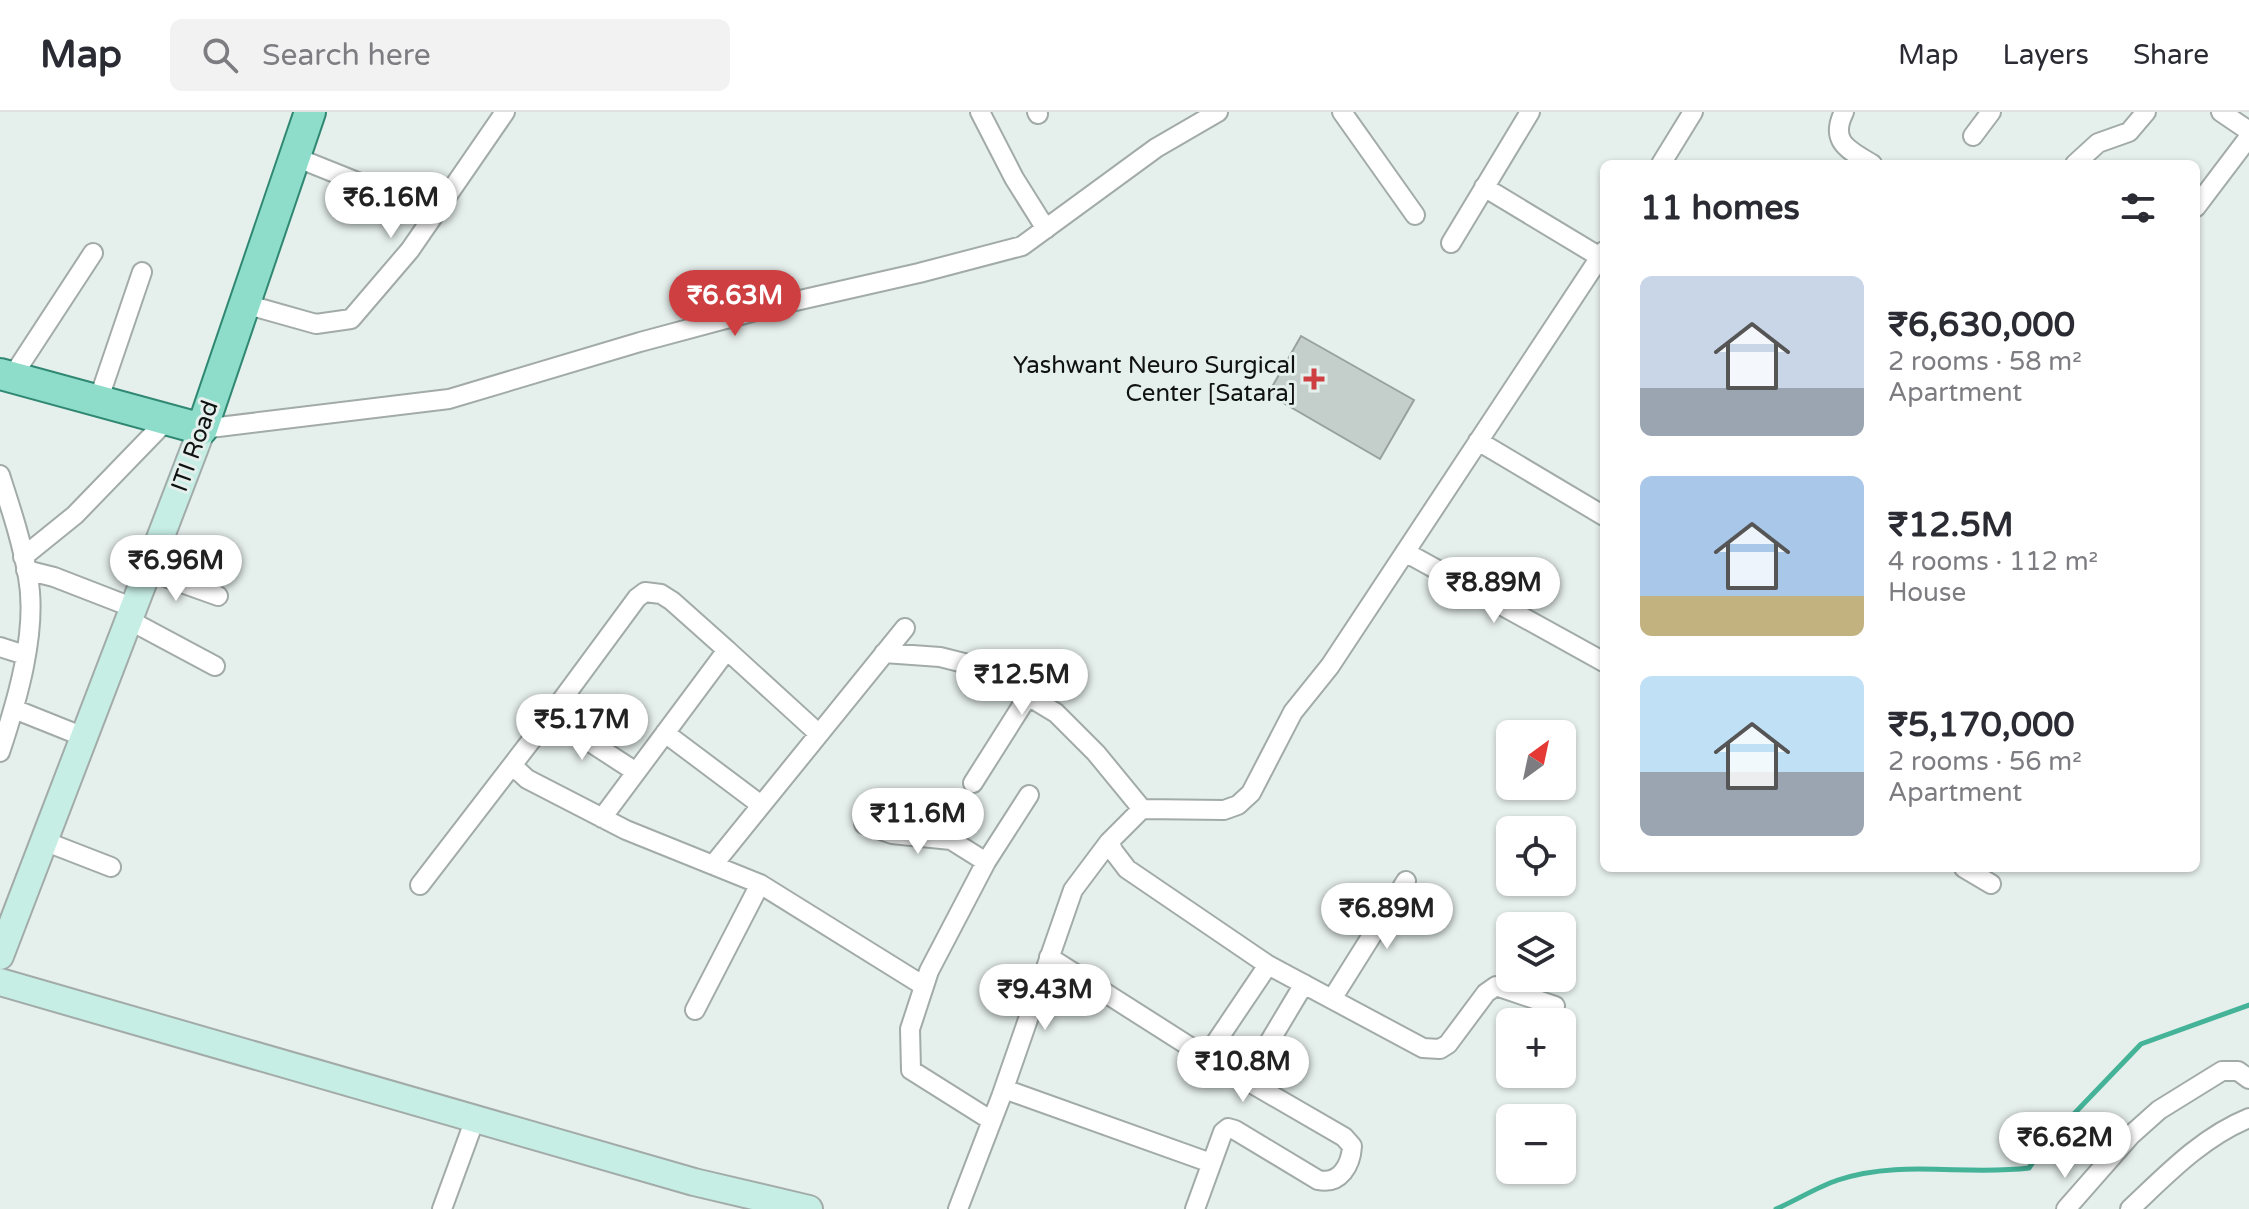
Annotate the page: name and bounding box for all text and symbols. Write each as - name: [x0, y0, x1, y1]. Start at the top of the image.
- search box: [170, 19, 730, 91]
- text: Map: [40, 32, 122, 78]
- icon: search: [198, 33, 242, 77]
- text: Search here: [262, 37, 431, 74]
- text: Map: [1898, 38, 1959, 72]
- text: Layers: [2003, 38, 2089, 72]
- text: Share: [2133, 38, 2209, 72]
- pin: ₹6.16M: [326, 172, 456, 240]
- text: ₹6.16M: [343, 182, 439, 213]
- icon: filters: [2116, 186, 2160, 230]
- text: 11 homes: [1640, 188, 1800, 229]
- pin: ₹6.63M: [670, 270, 800, 338]
- text: ₹6.63M: [687, 280, 783, 311]
- text: ₹6,630,000: [1888, 305, 2075, 346]
- icon: home: [1704, 308, 1800, 404]
- text: 2 rooms · 58 m²: [1888, 346, 2082, 377]
- place label: Yashwant Neuro Surgical Center [Satara]: [1013, 351, 1296, 408]
- marker: Yashwant Neuro Surgical Center [Satara]: [1303, 368, 1325, 390]
- text: Apartment: [1888, 377, 2022, 408]
- street label: ITI Road: [165, 396, 225, 496]
- text: ₹12.5M: [1888, 505, 2014, 546]
- icon: home: [1704, 508, 1800, 604]
- pin: ₹6.96M: [111, 535, 241, 603]
- text: ₹6.96M: [128, 545, 224, 576]
- text: 4 rooms · 112 m²: [1888, 546, 2098, 577]
- pin: ₹8.89M: [1429, 557, 1559, 625]
- text: ₹8.89M: [1446, 567, 1542, 598]
- text: House: [1888, 577, 1966, 608]
- pin: ₹12.5M: [957, 649, 1087, 717]
- text: ₹12.5M: [974, 659, 1070, 690]
- pin: ₹5.17M: [517, 694, 647, 762]
- text: ₹5.17M: [534, 704, 630, 735]
- text: ₹5,170,000: [1888, 705, 2075, 746]
- icon: home: [1704, 708, 1800, 804]
- north arrow: [1496, 720, 1576, 800]
- map controls: [1496, 720, 1576, 1184]
- text: 2 rooms · 56 m²: [1888, 746, 2082, 777]
- text: Apartment: [1888, 777, 2022, 808]
- pin: ₹11.6M: [853, 788, 983, 856]
- text: ₹11.6M: [870, 798, 966, 829]
- button: locate: [1496, 816, 1576, 896]
- pin: ₹6.89M: [1322, 883, 1452, 951]
- text: ₹6.89M: [1339, 893, 1435, 924]
- button: layers: [1496, 912, 1576, 992]
- pin: ₹9.43M: [980, 964, 1110, 1032]
- text: ₹9.43M: [997, 974, 1093, 1005]
- button: +: [1496, 1008, 1576, 1088]
- pin: ₹10.8M: [1178, 1036, 1308, 1104]
- text: ₹10.8M: [1195, 1046, 1291, 1077]
- button: −: [1496, 1104, 1576, 1184]
- pin: ₹6.62M: [2000, 1112, 2130, 1180]
- text: ₹6.62M: [2017, 1122, 2113, 1153]

